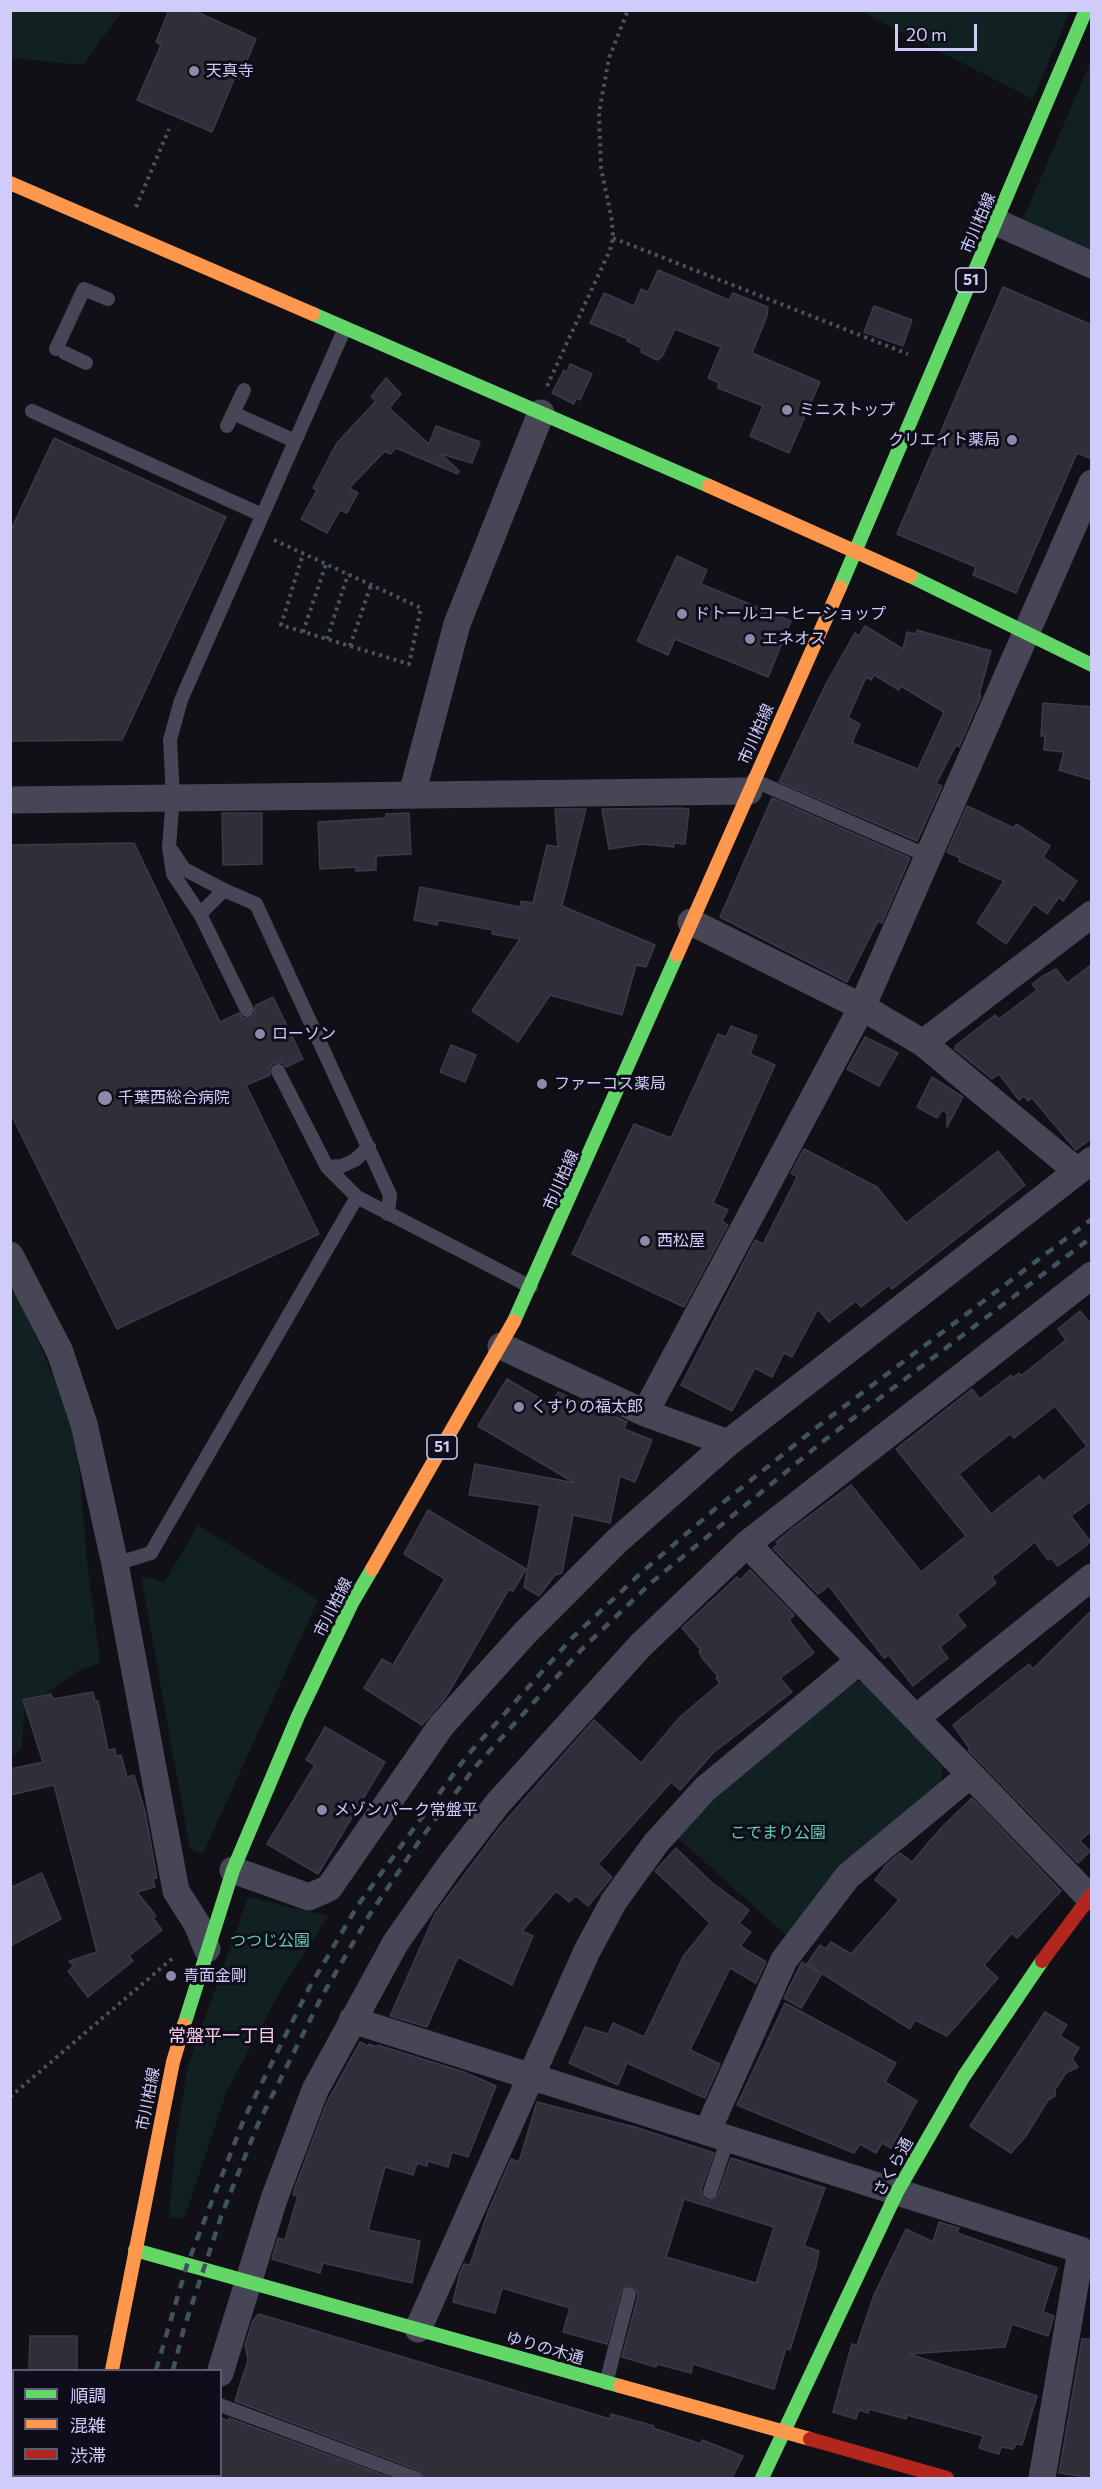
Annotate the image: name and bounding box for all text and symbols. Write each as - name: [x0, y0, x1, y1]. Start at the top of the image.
- scale bar: [898, 12, 980, 50]
- text: 20 m: [906, 23, 947, 45]
- place label: 天真寺: [206, 61, 254, 81]
- marker: 天真寺: [187, 64, 201, 78]
- street label: 市川柏線: [957, 190, 999, 256]
- road number: 51: [956, 268, 986, 292]
- place label: ミニストップ: [799, 400, 895, 420]
- marker: ミニストップ: [780, 403, 794, 417]
- place label: クリエイト薬局: [888, 430, 1000, 450]
- marker: クリエイト薬局: [1005, 433, 1019, 447]
- place label: ドトールコーヒーショップ: [694, 604, 886, 624]
- marker: ドトールコーヒーショップ: [675, 607, 689, 621]
- place label: エネオス: [762, 629, 826, 649]
- marker: エネオス: [743, 632, 757, 646]
- street label: 市川柏線: [734, 701, 778, 767]
- place label: ローソン: [272, 1024, 336, 1044]
- marker: ローソン: [253, 1027, 267, 1041]
- place label: ファーコス薬局: [554, 1074, 666, 1094]
- marker: ファーコス薬局: [535, 1077, 549, 1091]
- place label: 千葉西総合病院: [118, 1088, 230, 1108]
- marker: 千葉西総合病院: [96, 1089, 114, 1107]
- street label: 市川柏線: [539, 1147, 583, 1213]
- place label: 西松屋: [657, 1231, 705, 1251]
- marker: 西松屋: [638, 1234, 652, 1248]
- place label: くすりの福太郎: [531, 1397, 643, 1417]
- marker: くすりの福太郎: [512, 1400, 526, 1414]
- road number: 51: [427, 1435, 457, 1459]
- street label: 市川柏線: [310, 1574, 356, 1640]
- place label: メゾンパーク常盤平: [334, 1800, 478, 1820]
- marker: メゾンパーク常盤平: [315, 1803, 329, 1817]
- park label: こでまり公園: [730, 1823, 826, 1843]
- park label: つつじ公園: [230, 1931, 310, 1951]
- place label: 青面金剛: [183, 1966, 247, 1986]
- marker: 青面金剛: [164, 1969, 178, 1983]
- district label: 常盤平一丁目: [168, 2025, 276, 2047]
- street label: 市川柏線: [132, 2066, 164, 2132]
- street label: さくら通: [869, 2134, 917, 2200]
- street label: ゆりの木通: [504, 2328, 586, 2368]
- legend: [12, 2369, 222, 2477]
- text: 順調: [70, 2384, 106, 2406]
- text: 混雑: [70, 2414, 106, 2436]
- text: 渋滞: [70, 2444, 106, 2466]

